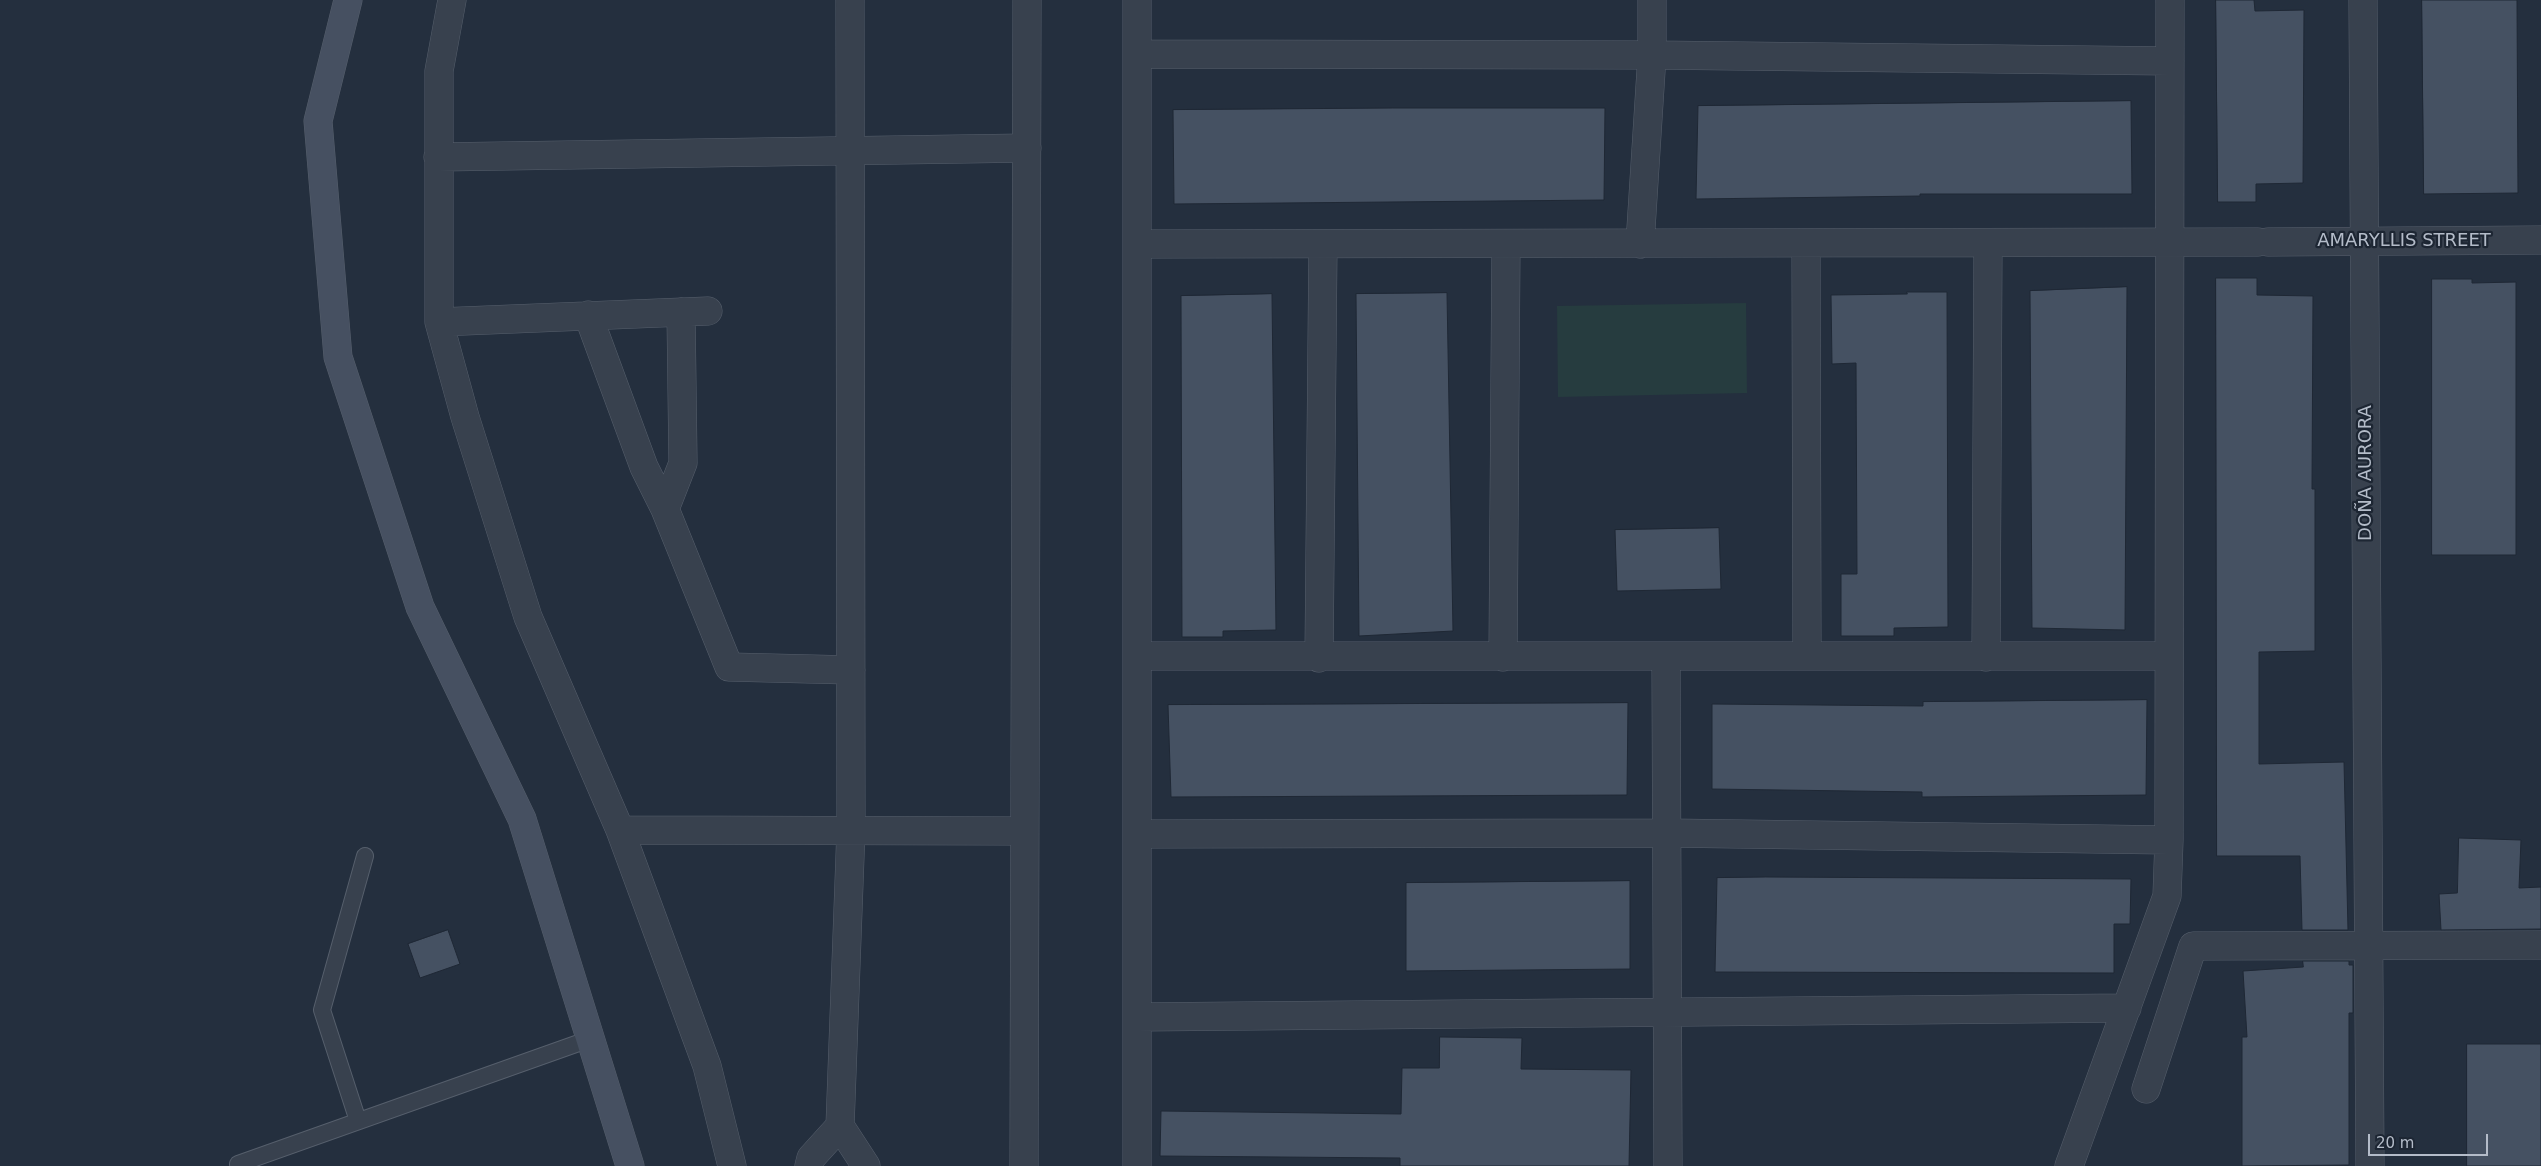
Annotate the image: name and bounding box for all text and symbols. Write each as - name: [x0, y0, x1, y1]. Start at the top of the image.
- street label: AMARYLLIS STREET: [2317, 230, 2491, 252]
- street label: DOÑA AURORA: [2355, 405, 2377, 541]
- scale bar: [2371, 1124, 2491, 1156]
- text: 20 m: [2376, 1134, 2414, 1152]

